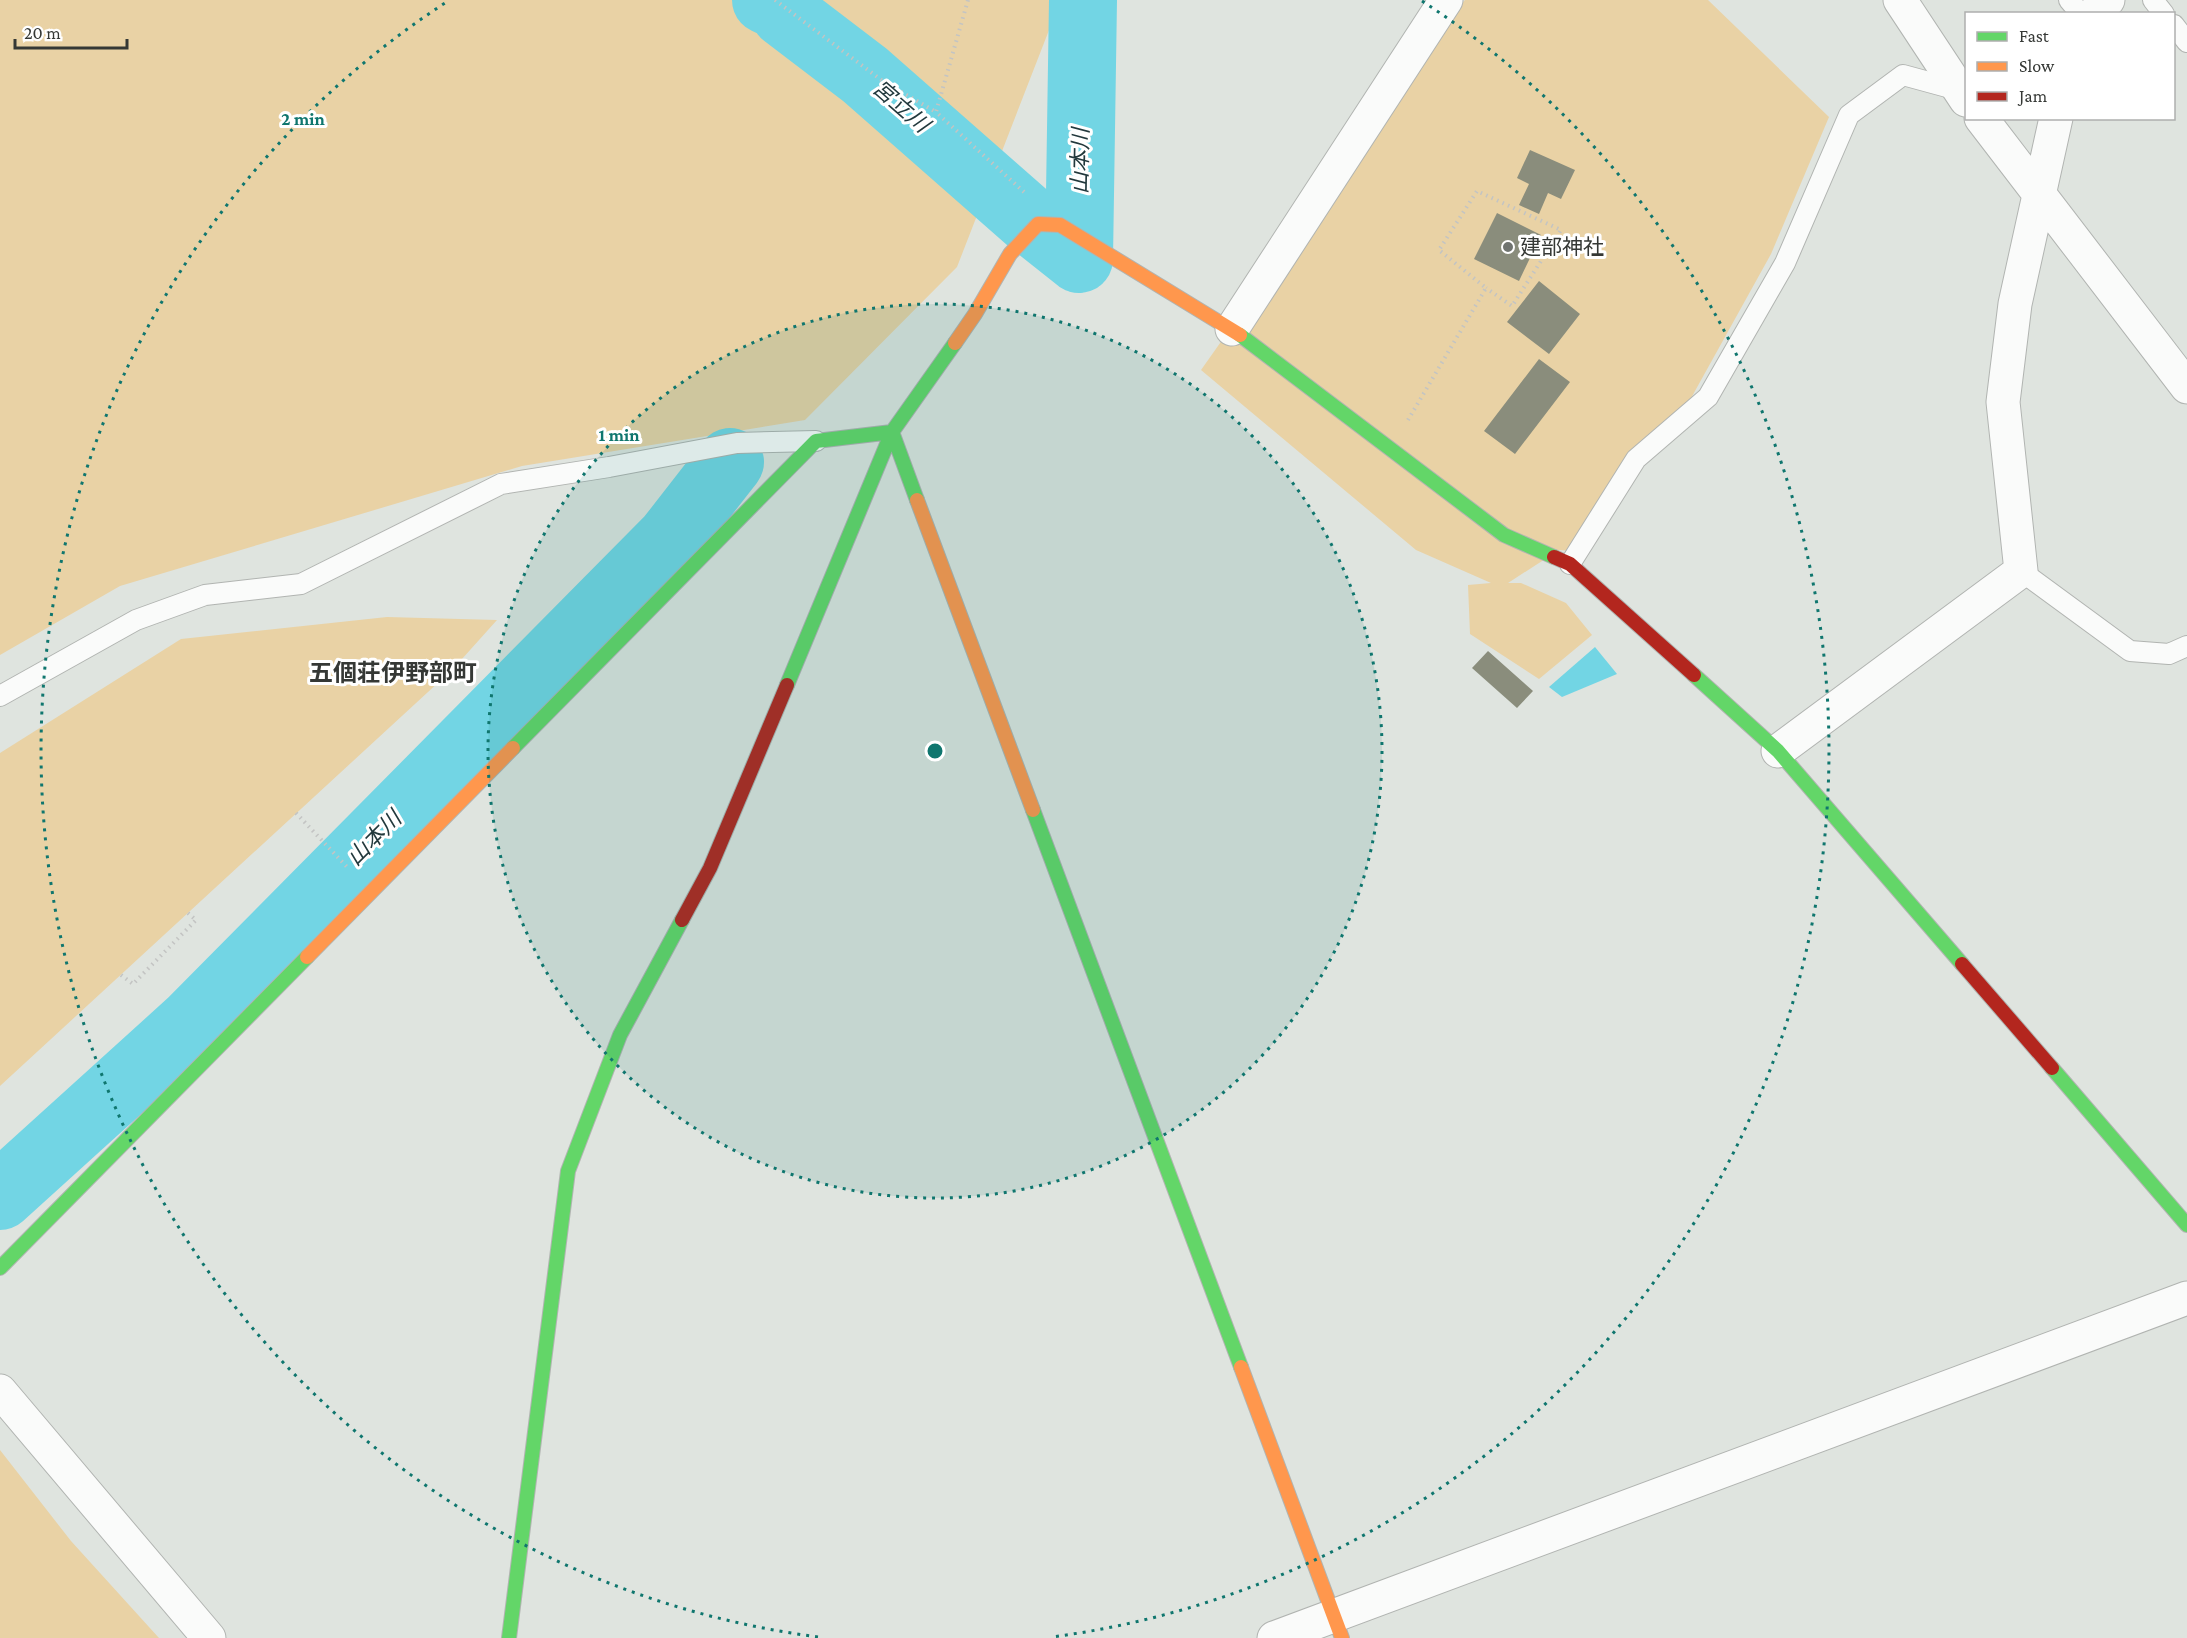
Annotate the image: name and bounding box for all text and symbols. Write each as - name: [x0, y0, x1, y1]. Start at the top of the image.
- scale bar: [15, 12, 128, 50]
- legend: [1965, 12, 2175, 120]
- text: 20 m: [24, 23, 61, 43]
- text: Fast: [2019, 26, 2050, 46]
- text: Slow: [2019, 56, 2055, 76]
- water label: 宮立川: [868, 75, 936, 138]
- text: Jam: [2017, 86, 2048, 106]
- text: 2 min: [281, 109, 325, 129]
- water label: 山本川: [1067, 126, 1093, 194]
- place label: 建部神社: [1520, 235, 1604, 259]
- marker: 建部神社: [1501, 240, 1515, 254]
- text: 1 min: [599, 425, 640, 445]
- district label: 五個荘伊野部町: [309, 659, 477, 686]
- centre of rings: [925, 741, 945, 761]
- water label: 山本川: [342, 804, 408, 870]

